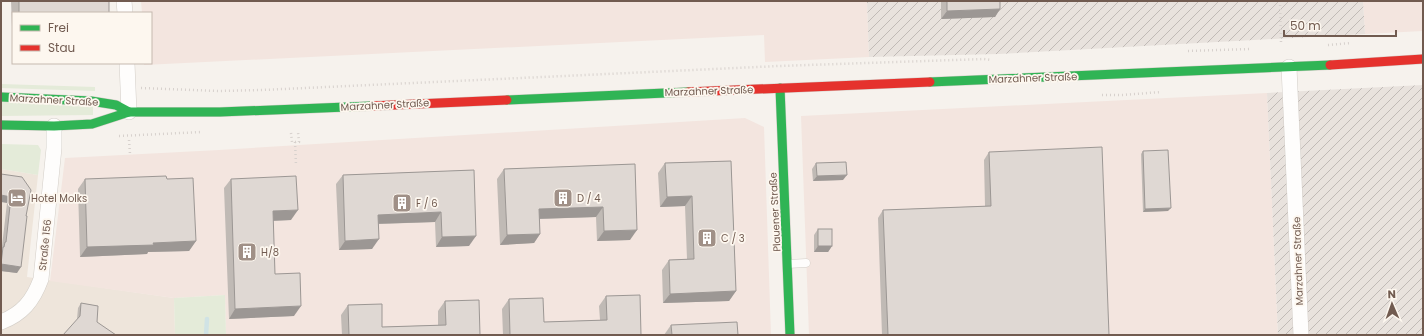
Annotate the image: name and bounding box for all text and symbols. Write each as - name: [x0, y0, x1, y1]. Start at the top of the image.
- legend: [12, 12, 152, 64]
- scale bar: [1284, 12, 1396, 38]
- text: 50 m: [1290, 17, 1321, 34]
- text: Frei: [48, 19, 69, 36]
- text: Stau: [48, 39, 75, 56]
- street label: Marzahner Straße: [988, 69, 1078, 87]
- street label: Marzahner Straße: [664, 82, 754, 100]
- street label: Marzahner Straße: [9, 90, 99, 110]
- street label: Marzahner Straße: [340, 95, 430, 115]
- street label: Plauener Straße: [765, 172, 785, 252]
- hotel icon: Hotel Molks: [6, 187, 28, 209]
- building icon: D / 4: [552, 187, 574, 209]
- place label: Hotel Molks: [31, 191, 87, 206]
- place label: D / 4: [577, 191, 600, 206]
- building icon: F / 6: [391, 192, 413, 214]
- place label: F / 6: [416, 196, 438, 211]
- street label: Marzahner Straße: [1289, 216, 1307, 306]
- street label: Straße 156: [35, 219, 55, 271]
- building icon: C / 3: [696, 227, 718, 249]
- place label: C / 3: [721, 231, 745, 246]
- building icon: H/8: [236, 241, 258, 263]
- place label: H/8: [261, 245, 279, 260]
- north arrow: [1372, 284, 1412, 324]
- text: N: [1387, 286, 1396, 302]

